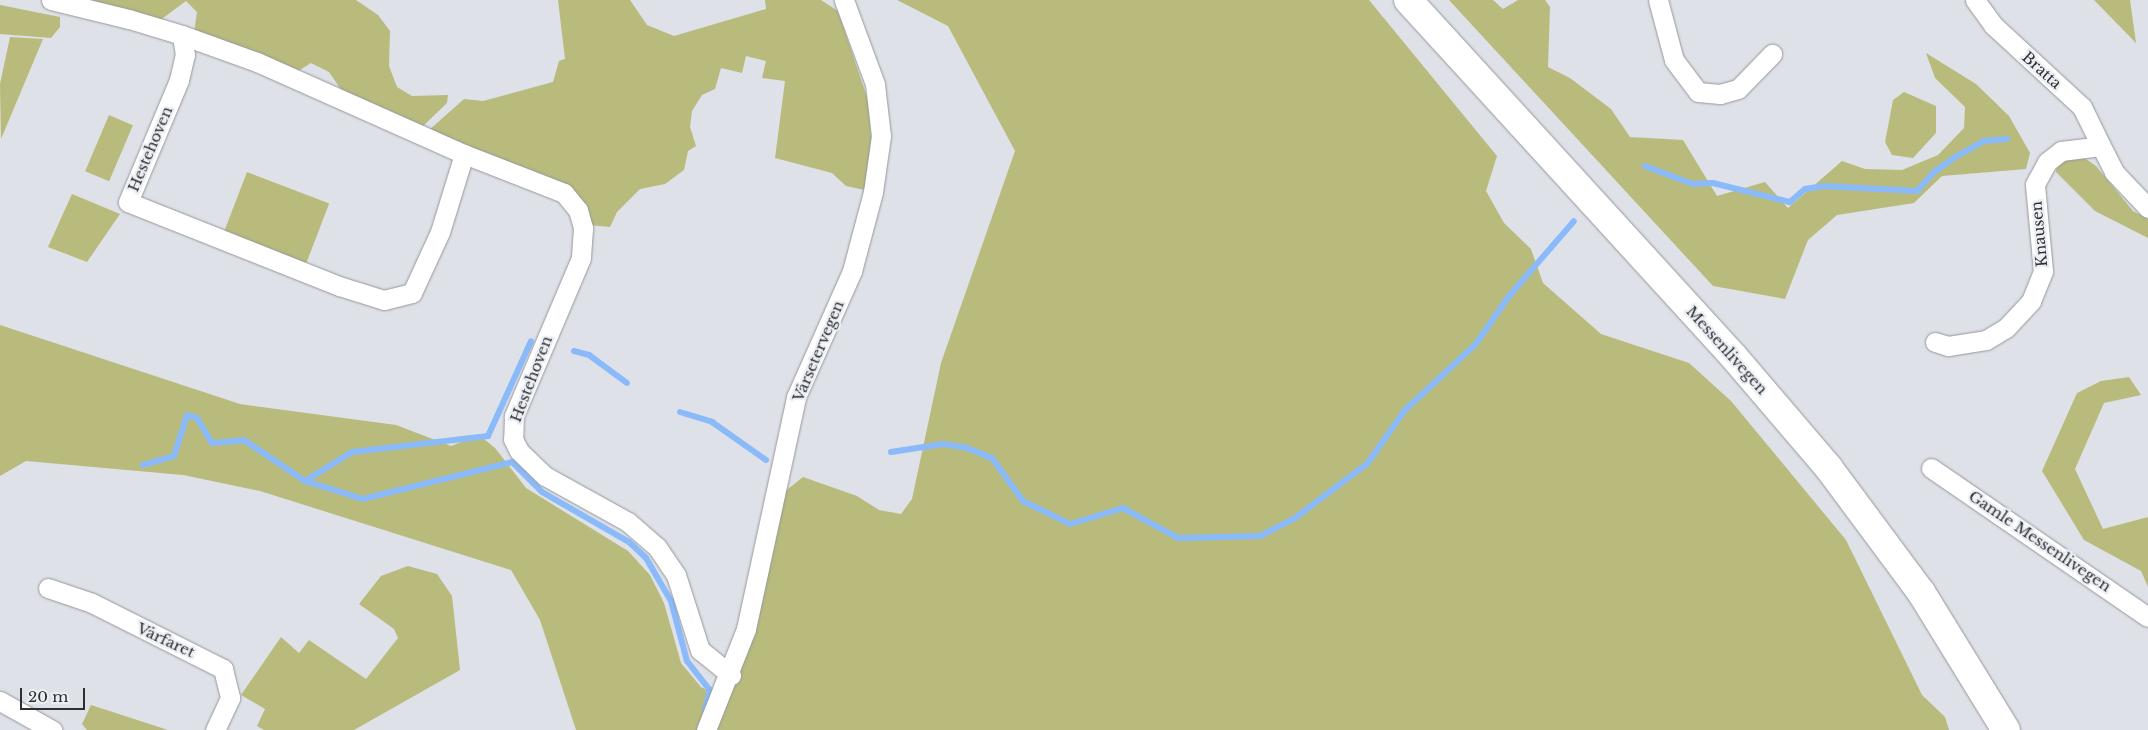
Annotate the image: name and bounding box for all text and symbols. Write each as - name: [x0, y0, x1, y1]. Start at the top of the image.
- street label: Bratta: [2019, 48, 2065, 92]
- street label: Hestehoven: [124, 104, 176, 194]
- street label: Knausen: [2027, 200, 2051, 268]
- street label: Vårsetervegen: [789, 298, 847, 404]
- street label: Messenlivegen: [1683, 302, 1771, 398]
- street label: Hestehoven: [506, 333, 556, 425]
- street label: Gamle Messenlivegen: [1966, 487, 2114, 595]
- street label: Vårfaret: [134, 619, 198, 661]
- scale bar: [22, 678, 88, 710]
- text: 20 m: [28, 687, 68, 706]

